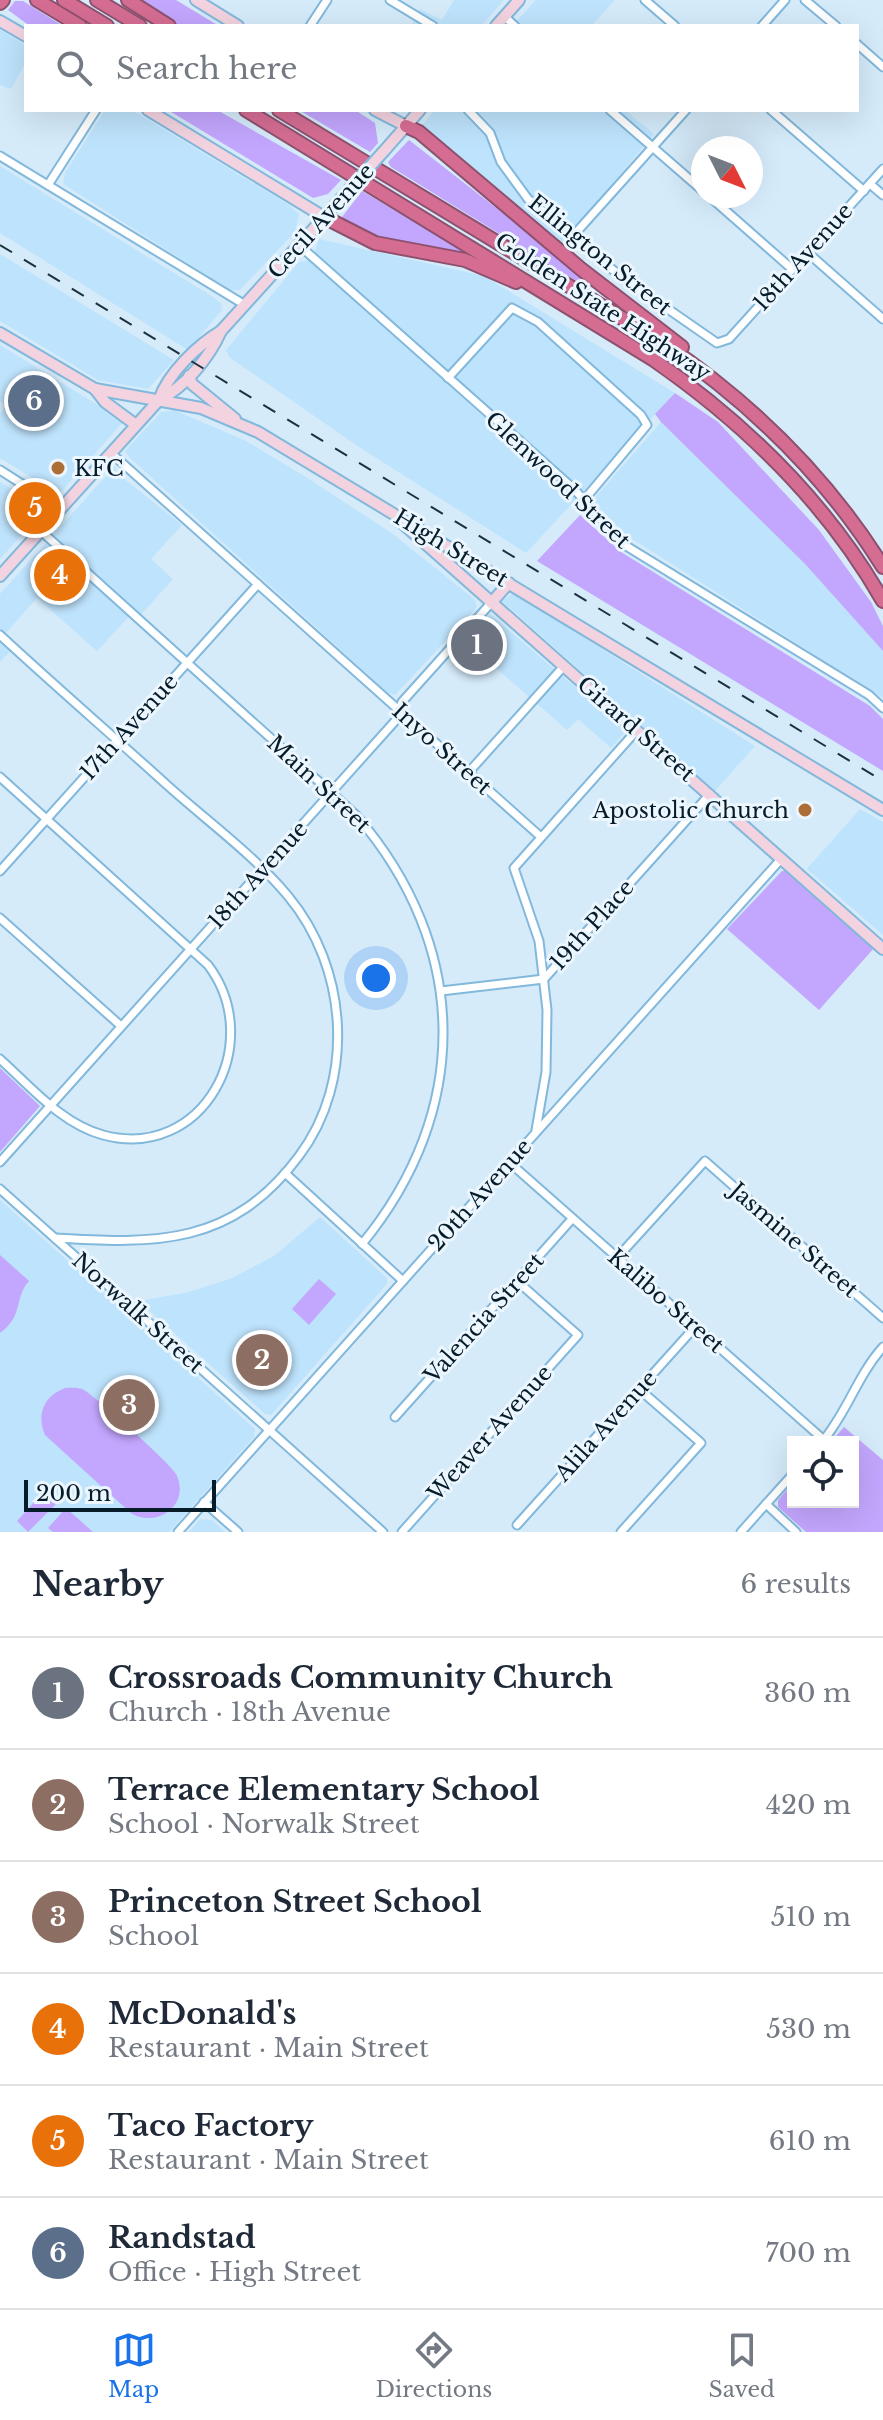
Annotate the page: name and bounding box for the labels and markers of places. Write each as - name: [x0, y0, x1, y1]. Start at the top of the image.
- pin: 6: [8, 371, 60, 431]
- place label: KFC: [74, 455, 124, 482]
- marker: KFC: [49, 459, 67, 477]
- pin: 5: [9, 478, 61, 538]
- pin: 4: [34, 545, 86, 605]
- pin: 1: [451, 615, 503, 675]
- place label: Apostolic Church: [592, 797, 789, 824]
- marker: Apostolic Church: [796, 801, 814, 819]
- pin: 2: [236, 1330, 288, 1390]
- pin: 3: [103, 1375, 155, 1435]

